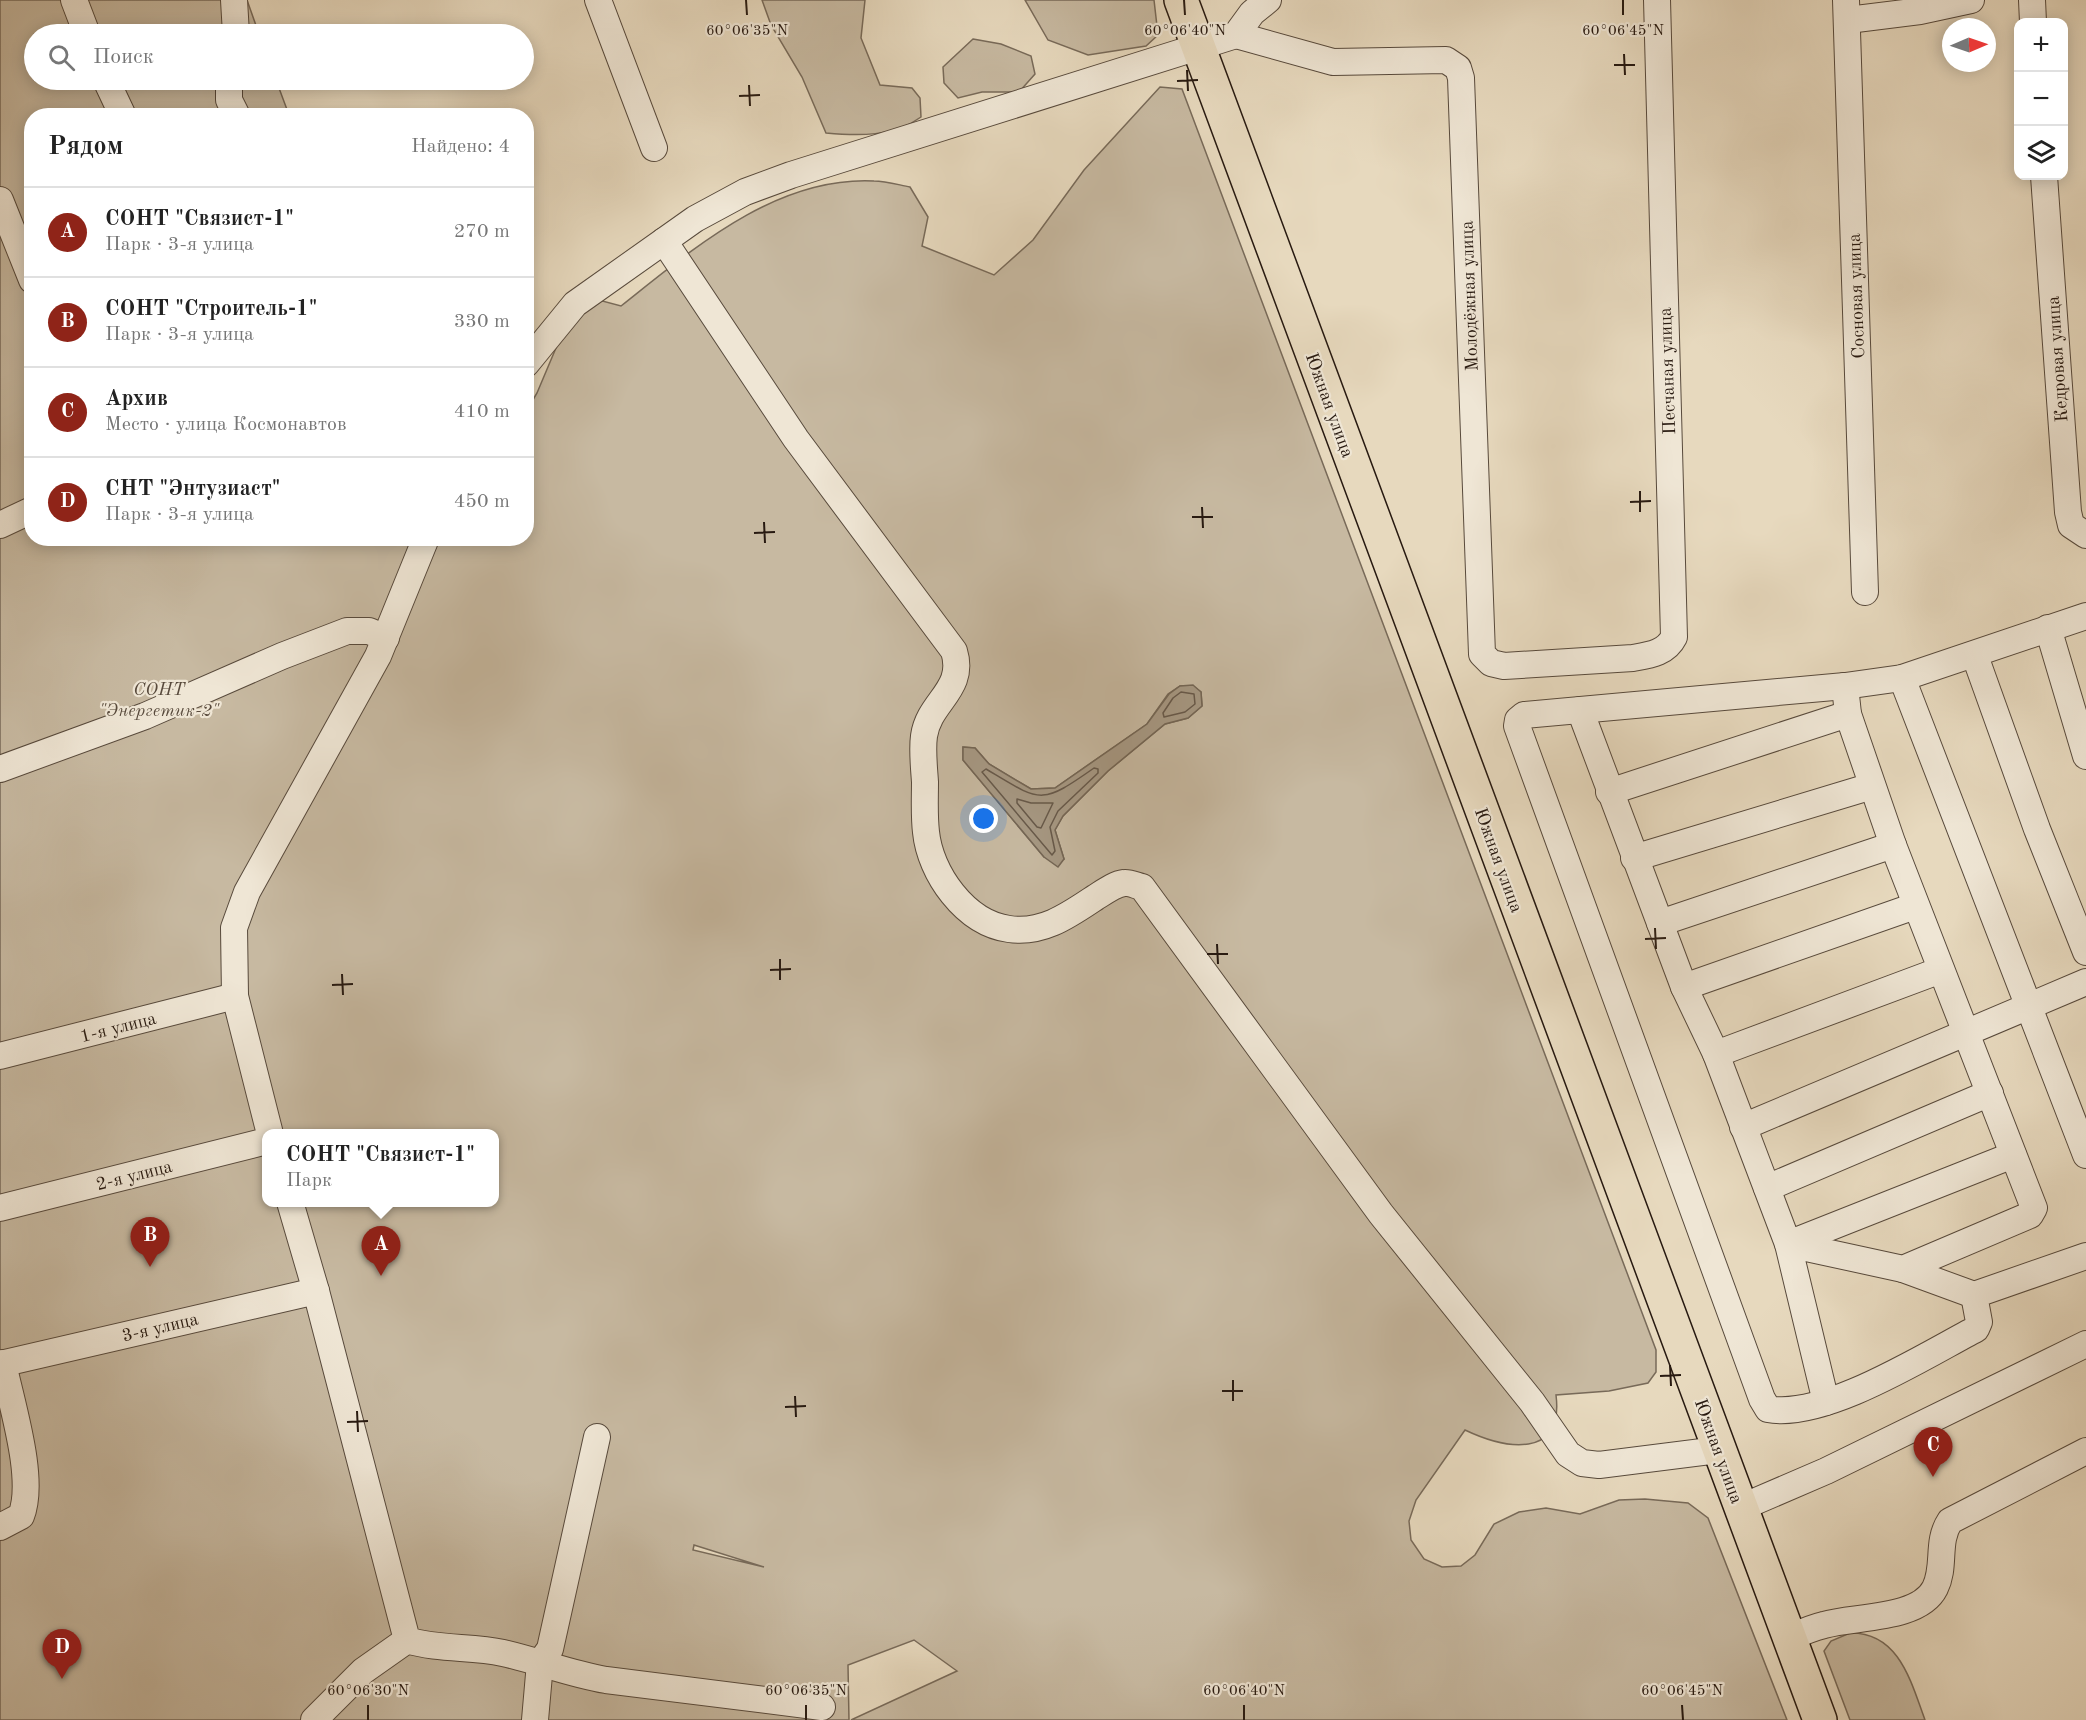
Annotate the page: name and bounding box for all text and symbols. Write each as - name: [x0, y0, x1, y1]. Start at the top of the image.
- north arrow: [1942, 18, 1996, 72]
- map controls: [2014, 18, 2068, 180]
- button: +: [2014, 18, 2068, 72]
- search box: [24, 24, 534, 90]
- text: 60°06'35"N: [706, 24, 788, 39]
- text: 60°06'40"N: [1144, 24, 1226, 39]
- text: 60°06'45"N: [1582, 24, 1664, 39]
- icon: search: [45, 41, 78, 74]
- text: Поиск: [93, 46, 154, 68]
- button: −: [2014, 72, 2068, 126]
- button: layers: [2014, 126, 2068, 180]
- text: Рядом: [48, 134, 123, 160]
- text: Найдено: 4: [411, 137, 510, 157]
- text: СОНТ "Связист-1": [105, 208, 294, 230]
- street label: Молодёжная улица: [1458, 220, 1482, 372]
- text: A: [60, 222, 75, 242]
- text: 270 m: [454, 222, 510, 242]
- street label: Сосновая улица: [1846, 233, 1868, 359]
- text: Парк · 3-я улица: [105, 235, 254, 255]
- street label: Кедровая улица: [2045, 295, 2071, 423]
- text: СОНТ "Строитель-1": [105, 298, 317, 320]
- street label: Песчаная улица: [1657, 307, 1679, 435]
- text: B: [60, 312, 75, 332]
- text: 330 m: [454, 312, 510, 332]
- text: Парк · 3-я улица: [105, 325, 254, 345]
- street label: Южная улица: [1302, 350, 1356, 460]
- text: Архив: [105, 388, 168, 410]
- text: C: [61, 402, 74, 422]
- text: 410 m: [454, 402, 510, 422]
- text: Место · улица Космонавтов: [105, 415, 347, 435]
- text: СНТ "Энтузиаст": [105, 478, 280, 500]
- text: D: [60, 492, 75, 512]
- text: 450 m: [454, 492, 510, 512]
- text: Парк · 3-я улица: [105, 505, 254, 525]
- park label: СОНТ "Энергетик-2": [99, 681, 220, 720]
- your location: [969, 804, 998, 833]
- street label: Южная улица: [1471, 805, 1525, 915]
- street label: 1-я улица: [78, 1010, 158, 1046]
- popup: [262, 1129, 499, 1207]
- text: СОНТ "Связист-1": [286, 1144, 475, 1166]
- street label: 2-я улица: [94, 1158, 174, 1194]
- text: Парк: [286, 1171, 332, 1191]
- pin: B: [130, 1218, 170, 1267]
- pin: A: [362, 1226, 400, 1276]
- street label: 3-я улица: [120, 1310, 200, 1345]
- street label: Южная улица: [1691, 1396, 1745, 1506]
- pin: C: [1914, 1428, 1952, 1477]
- pin: D: [42, 1630, 82, 1679]
- text: 60°06'30"N: [327, 1684, 409, 1699]
- text: 60°06'35"N: [765, 1684, 847, 1699]
- text: 60°06'40"N: [1203, 1684, 1285, 1699]
- text: 60°06'45"N: [1641, 1684, 1723, 1699]

